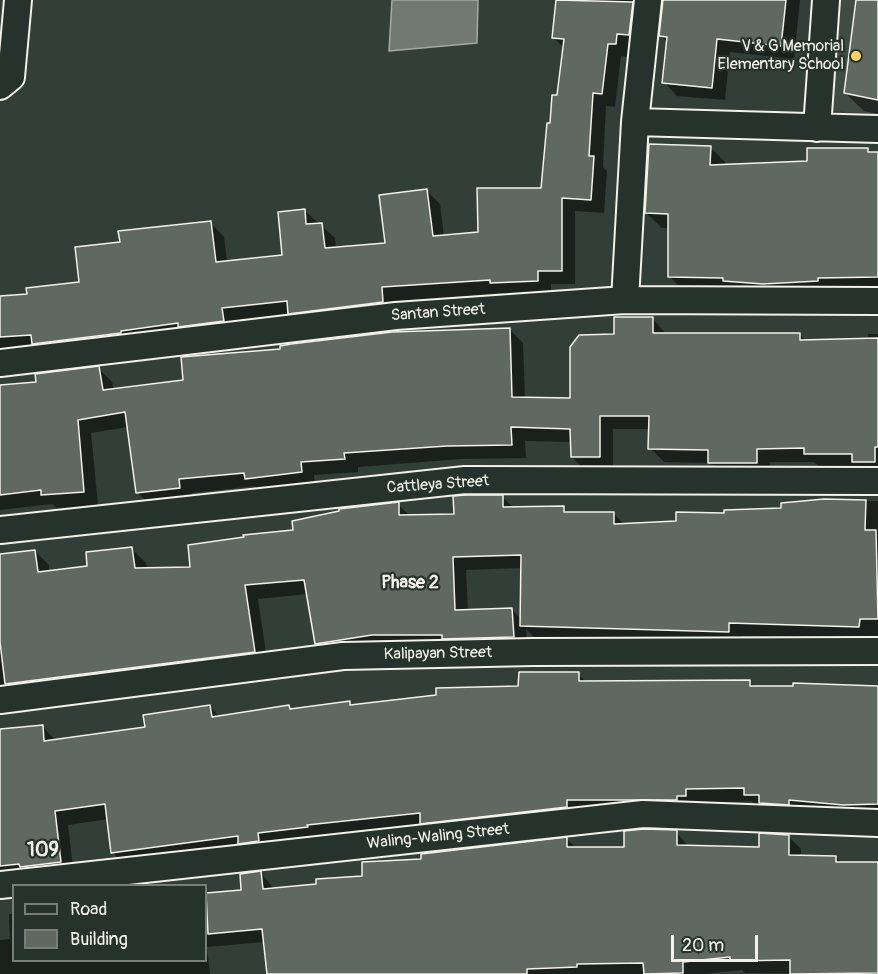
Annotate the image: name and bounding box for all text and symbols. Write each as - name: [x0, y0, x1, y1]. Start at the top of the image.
- place label: V & G Memorial Elementary School: [718, 37, 844, 75]
- marker: V & G Memorial Elementary School: [849, 49, 863, 63]
- street label: Santan Street: [390, 300, 486, 326]
- street label: Cattleya Street: [386, 472, 490, 498]
- district label: Phase 2: [381, 572, 439, 594]
- street label: Kalipayan Street: [384, 643, 492, 665]
- street label: Waling-Waling Street: [366, 820, 510, 854]
- district label: 109: [27, 839, 59, 863]
- legend: [12, 884, 207, 962]
- text: Road: [70, 898, 107, 921]
- scale bar: [674, 923, 761, 961]
- text: Building: [70, 928, 128, 951]
- text: 20 m: [682, 934, 724, 957]

